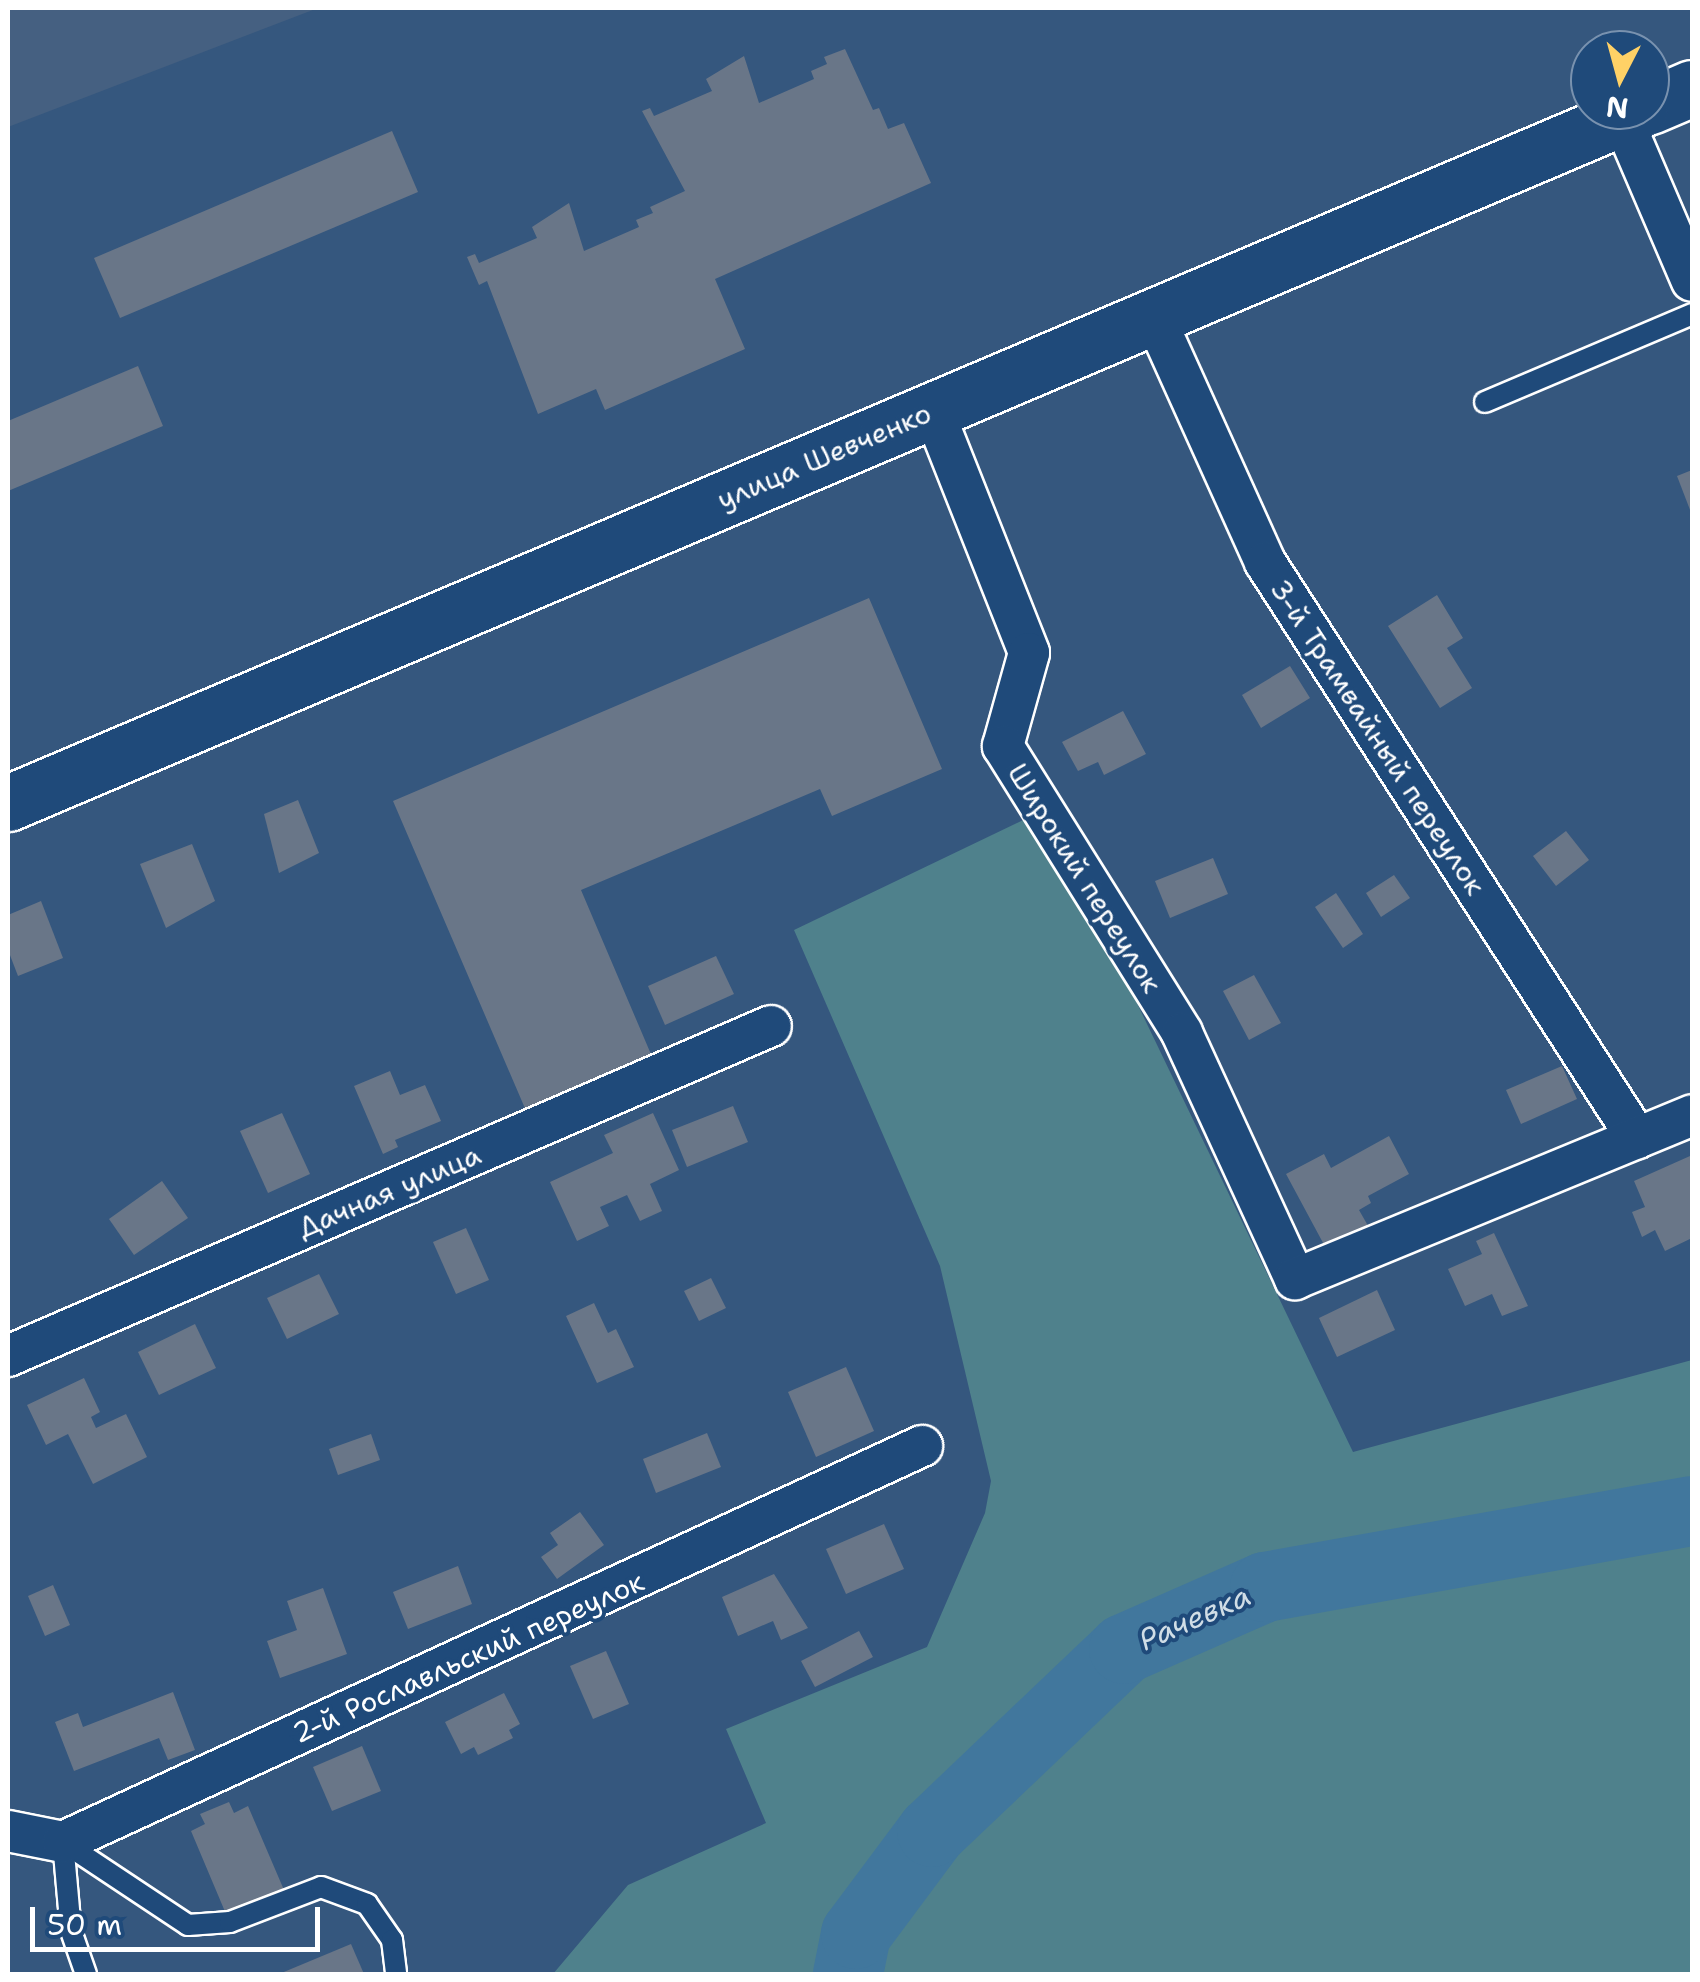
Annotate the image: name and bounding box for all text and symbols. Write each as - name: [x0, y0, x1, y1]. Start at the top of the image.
- north arrow: [1570, 30, 1670, 130]
- text: N: [1604, 88, 1630, 128]
- street label: улица Шевченко: [712, 396, 936, 516]
- street label: 3-й Трамвайный переулок: [1263, 573, 1493, 901]
- street label: Широкий переулок: [1001, 757, 1169, 999]
- street label: Дачная улица: [292, 1137, 486, 1245]
- street label: 2-й Рославльский переулок: [287, 1564, 649, 1750]
- water label: Рачевка: [1134, 1577, 1256, 1659]
- scale bar: [35, 1887, 325, 1949]
- text: 50 m: [47, 1904, 122, 1945]

